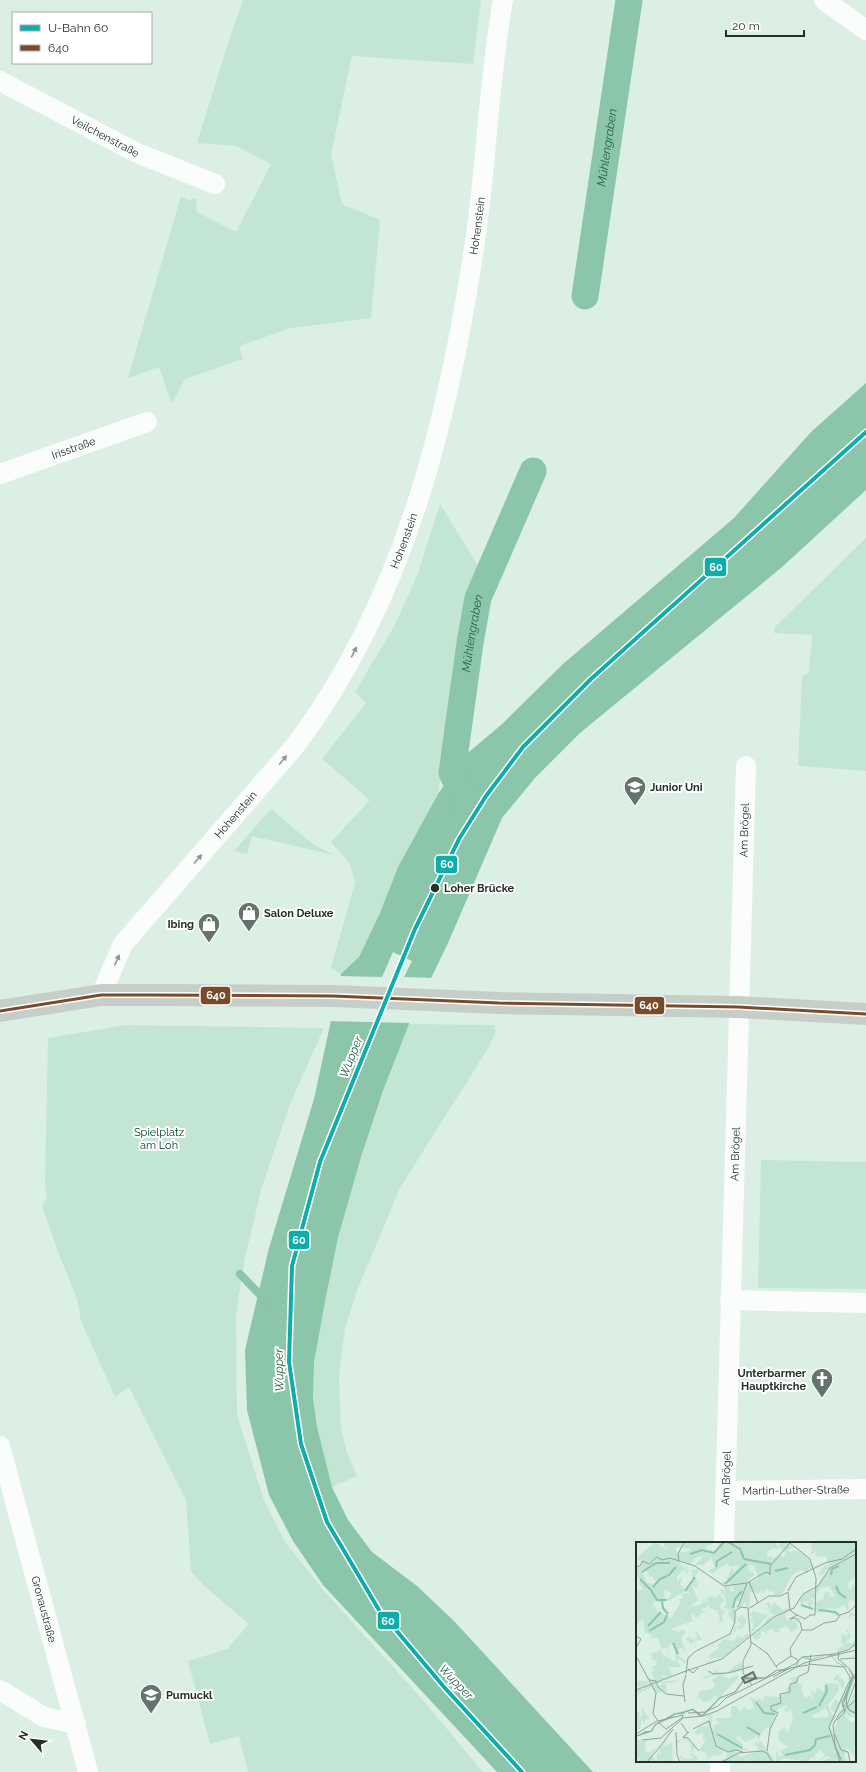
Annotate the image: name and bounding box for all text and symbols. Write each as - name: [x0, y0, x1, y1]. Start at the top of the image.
- legend: [12, 12, 152, 64]
- scale bar: [726, 12, 804, 38]
- text: 20 m: [732, 19, 760, 33]
- text: U-Bahn 60: [48, 21, 108, 35]
- text: 640: [48, 41, 69, 55]
- water label: Mühlengraben: [594, 108, 620, 187]
- street label: Veilchenstraße: [69, 114, 142, 160]
- street label: Hohenstein: [467, 196, 488, 256]
- street label: Irisstraße: [50, 435, 98, 462]
- street label: Hohenstein: [388, 512, 420, 571]
- line badge: 60: [704, 557, 727, 577]
- text: 60: [709, 561, 723, 574]
- water label: Mühlengraben: [459, 592, 486, 673]
- one-way arrow: [351, 647, 357, 658]
- one-way arrow: [278, 755, 287, 766]
- school or university icon: Junior Uni: [622, 774, 648, 807]
- place label: Junior Uni: [650, 781, 703, 794]
- street label: Hohenstein: [212, 789, 260, 841]
- street label: Am Brögel: [737, 803, 752, 858]
- one-way arrow: [193, 853, 202, 864]
- line badge: 60: [435, 855, 458, 874]
- text: 60: [440, 858, 454, 871]
- marker: Loher Brücke: [429, 882, 441, 894]
- place label: Loher Brücke: [444, 882, 515, 895]
- shop icon: Salon Deluxe: [236, 900, 262, 933]
- place label: Salon Deluxe: [264, 907, 334, 920]
- shop icon: Ibing: [196, 911, 222, 944]
- place label: Ibing: [167, 918, 194, 931]
- one-way arrow: [114, 954, 120, 965]
- line badge: 640: [200, 986, 231, 1005]
- text: 640: [206, 989, 226, 1002]
- line badge: 640: [634, 996, 665, 1015]
- text: 640: [639, 999, 659, 1012]
- water label: Wupper: [336, 1034, 366, 1080]
- park label: Spielplatz am Loh: [134, 1126, 185, 1152]
- street label: Am Brögel: [728, 1127, 743, 1181]
- line badge: 60: [288, 1230, 310, 1250]
- text: 60: [292, 1234, 306, 1247]
- water label: Wupper: [272, 1347, 286, 1392]
- church icon: Unterbarmer Hauptkirche: [809, 1366, 835, 1399]
- place label: Unterbarmer Hauptkirche: [738, 1367, 807, 1393]
- street label: Am Brögel: [719, 1451, 734, 1505]
- street label: Martin-Luther-Straße: [742, 1483, 850, 1498]
- inset map: [636, 1542, 856, 1762]
- street label: Gronaustraße: [28, 1575, 59, 1645]
- line badge: 60: [377, 1611, 400, 1630]
- text: 60: [381, 1615, 395, 1628]
- water label: Wupper: [436, 1662, 477, 1703]
- school or university icon: Pumuckl: [138, 1682, 164, 1715]
- place label: Pumuckl: [166, 1689, 213, 1702]
- north arrow: [12, 1720, 52, 1760]
- text: N: [16, 1729, 31, 1742]

